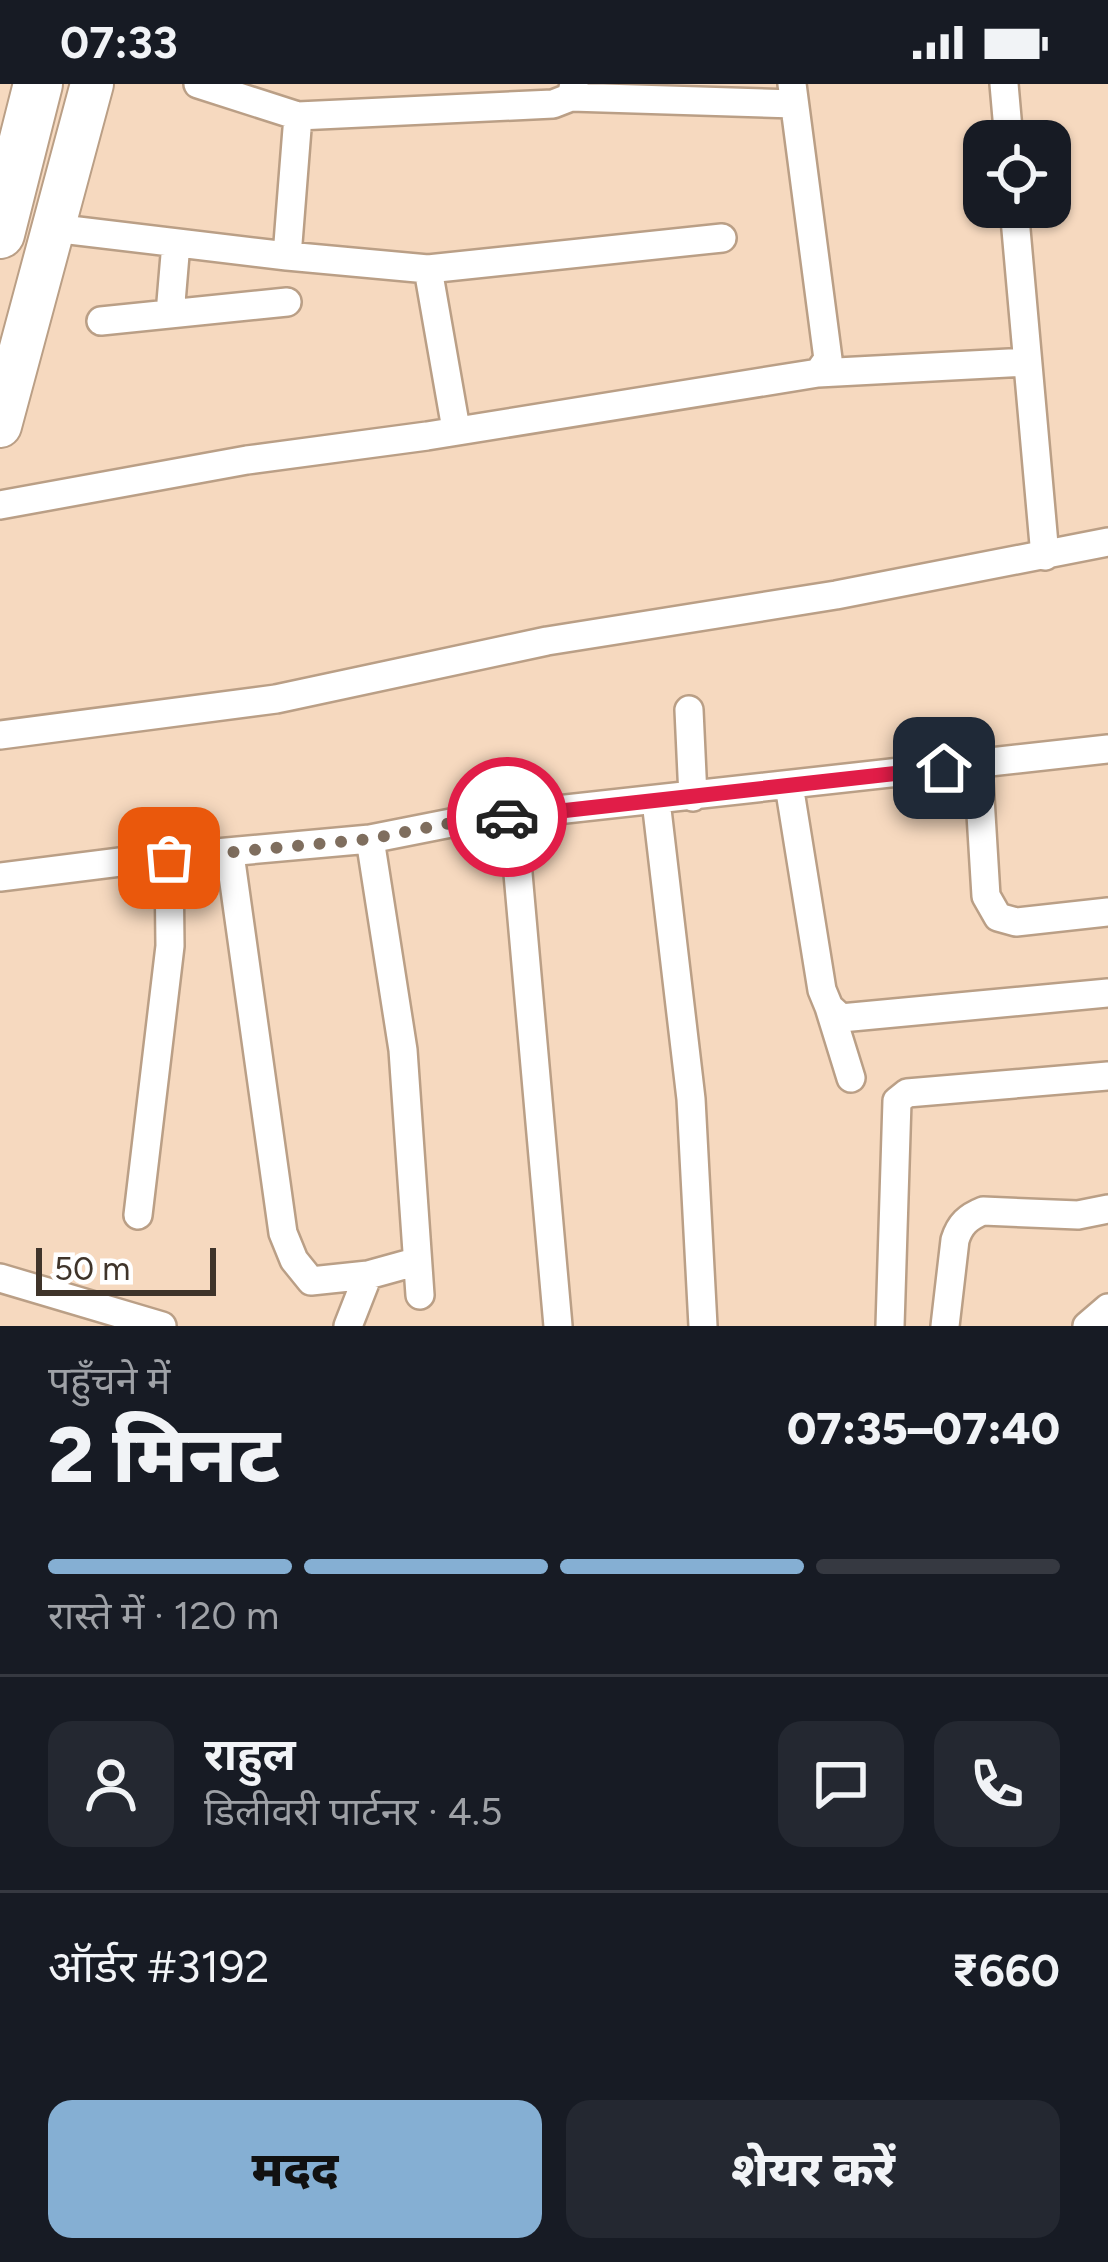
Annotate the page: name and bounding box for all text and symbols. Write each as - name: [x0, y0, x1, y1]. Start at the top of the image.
- text: 07:33: [60, 15, 178, 69]
- map controls: [963, 120, 1071, 228]
- button: locate: [963, 120, 1071, 228]
- pin: [893, 717, 995, 819]
- icon: home: [911, 735, 977, 801]
- courier: [447, 757, 567, 877]
- icon: car: [474, 784, 540, 850]
- pin: [118, 807, 220, 909]
- icon: bag: [136, 825, 202, 891]
- scale bar: [36, 1242, 216, 1295]
- text: 50 m: [54, 1249, 130, 1288]
- text: पहुँचने में: [48, 1357, 170, 1404]
- text: 07:35–07:40: [787, 1401, 1060, 1455]
- text: 2 मिनट: [48, 1408, 280, 1502]
- text: रास्ते में · 120 m: [48, 1592, 279, 1639]
- button: person: [48, 1721, 174, 1847]
- button: chat: [778, 1721, 904, 1847]
- button: phone: [934, 1721, 1060, 1847]
- text: राहुल: [204, 1727, 296, 1781]
- text: डिलीवरी पार्टनर · 4.5: [204, 1788, 502, 1835]
- text: ऑर्डर #3192: [48, 1939, 270, 1993]
- text: ₹660: [952, 1943, 1060, 1997]
- button: मदद: [48, 2100, 542, 2238]
- button: शेयर करें: [566, 2100, 1060, 2238]

